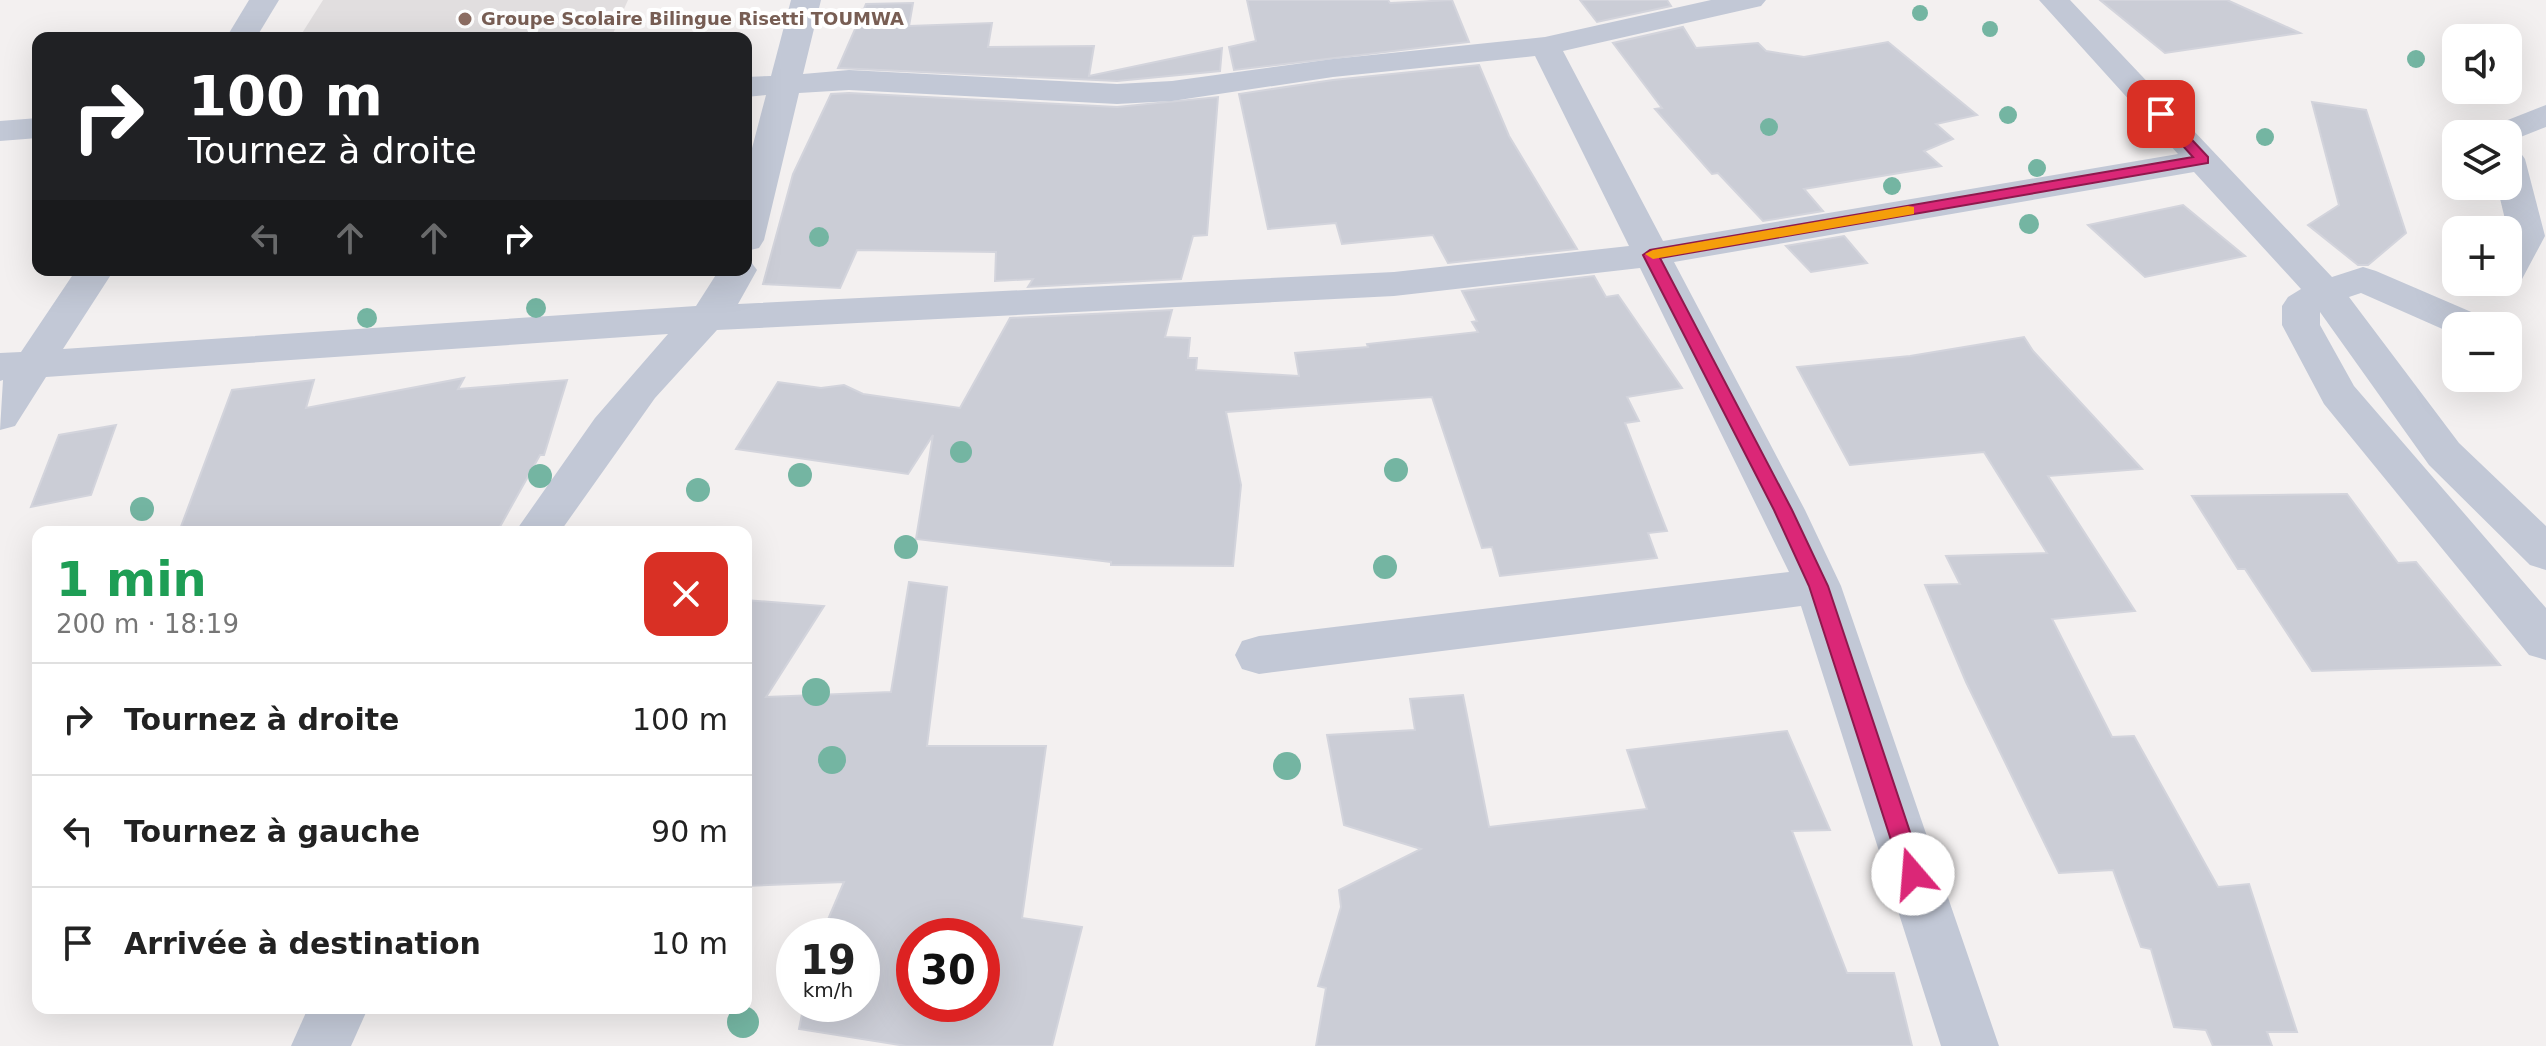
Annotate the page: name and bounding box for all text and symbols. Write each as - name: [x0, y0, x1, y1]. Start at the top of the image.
- place label: Groupe Scolaire Bilingue Risetti TOUMWA: [481, 8, 904, 29]
- marker: Groupe Scolaire Bilingue Risetti TOUMWA: [456, 10, 474, 28]
- map controls: [2442, 24, 2522, 392]
- button: sound: [2442, 24, 2522, 104]
- text: 100 m: [188, 63, 383, 128]
- icon: right: [56, 64, 160, 168]
- pin: [2127, 80, 2195, 148]
- icon: arrive: [2139, 92, 2183, 136]
- button: layers: [2442, 120, 2522, 200]
- text: Tournez à droite: [188, 130, 477, 171]
- icon: left: [244, 216, 288, 260]
- icon: ahead: [328, 216, 372, 260]
- icon: ahead: [412, 216, 456, 260]
- icon: right: [496, 216, 540, 260]
- button: +: [2442, 216, 2522, 296]
- button: −: [2442, 312, 2522, 392]
- text: 1 min: [56, 551, 207, 607]
- button: close: [644, 552, 728, 636]
- text: 200 m · 18:19: [56, 609, 239, 639]
- icon: right: [56, 697, 100, 741]
- text: Tournez à droite: [124, 702, 399, 737]
- text: 100 m: [632, 702, 728, 737]
- icon: left: [56, 809, 100, 853]
- text: Tournez à gauche: [124, 814, 420, 849]
- text: 90 m: [651, 814, 728, 849]
- position arrow: [1871, 832, 1955, 916]
- speed limit sign: 30: [896, 918, 1000, 1022]
- icon: arrive: [56, 921, 100, 965]
- text: Arrivée à destination: [124, 926, 481, 961]
- text: 10 m: [651, 926, 728, 961]
- text: 19: [800, 937, 856, 983]
- text: km/h: [803, 978, 853, 1002]

